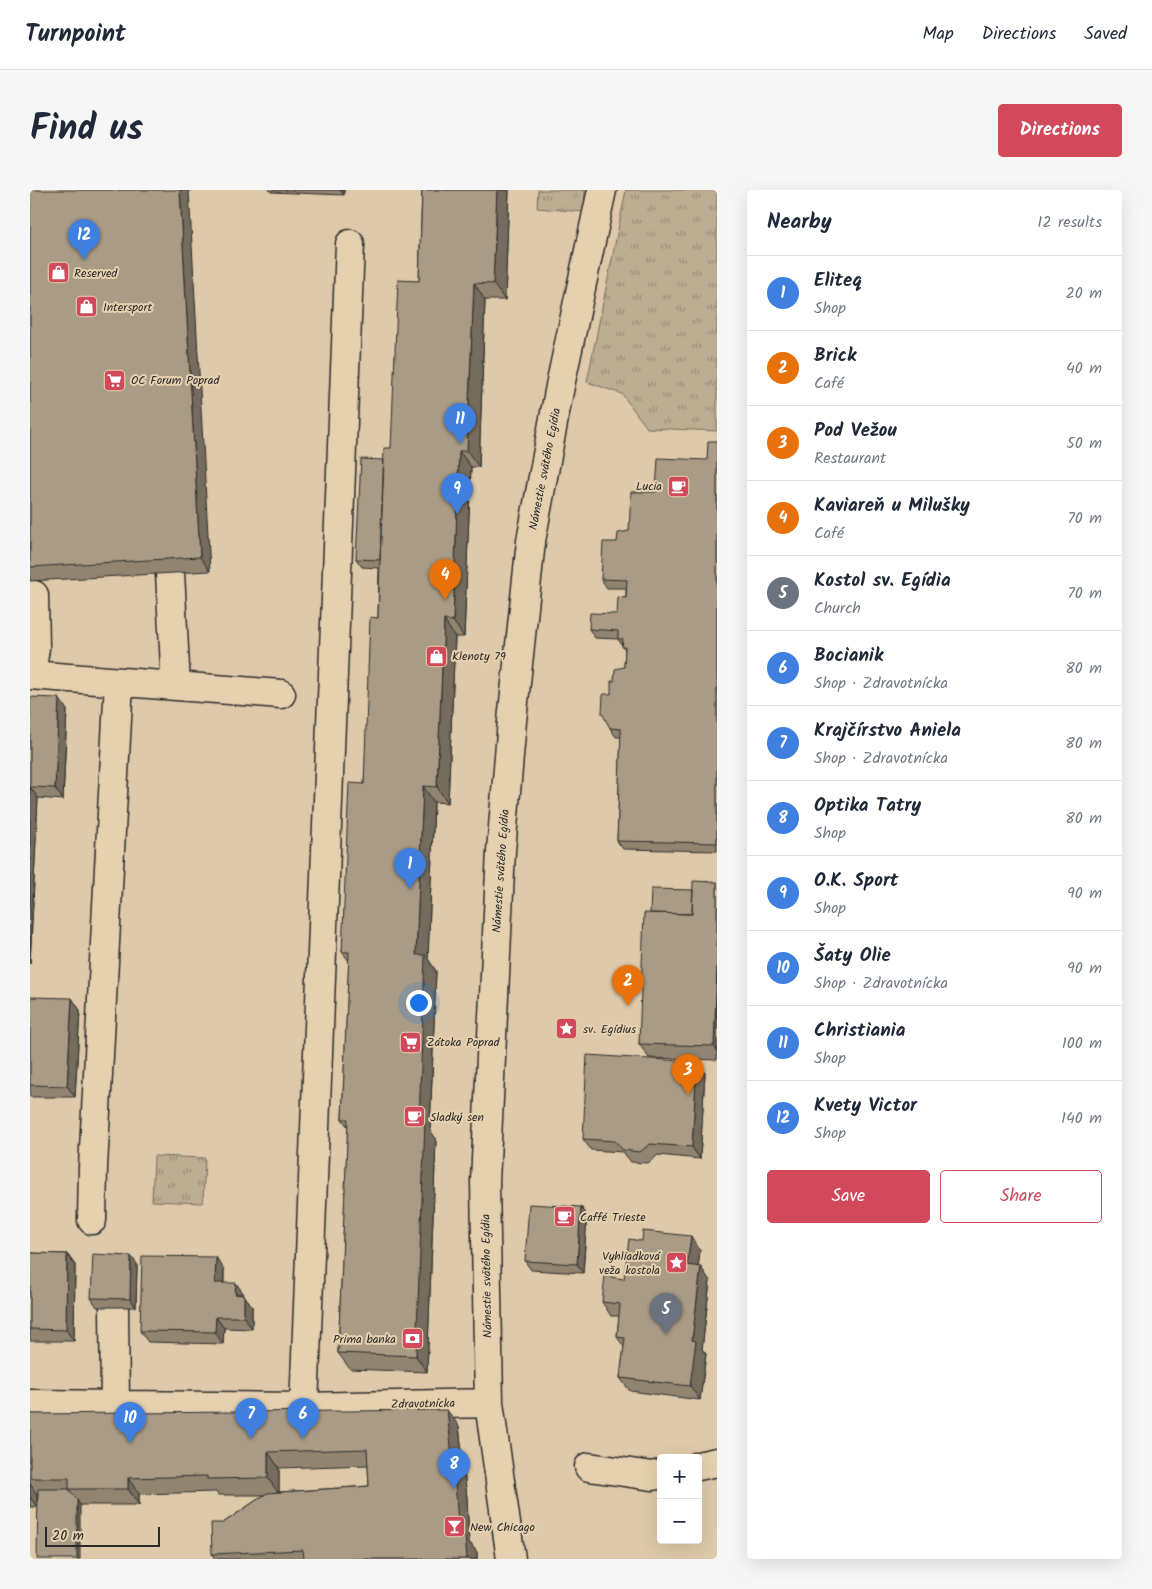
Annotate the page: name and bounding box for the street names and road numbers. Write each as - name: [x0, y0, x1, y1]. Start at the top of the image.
- street label: Námestie svätého Egídia: [524, 406, 566, 532]
- street label: Námestie svätého Egídia: [487, 808, 515, 934]
- street label: Námestie svätého Egídia: [476, 1213, 498, 1338]
- street label: Zdravotnícka: [391, 1394, 456, 1414]

